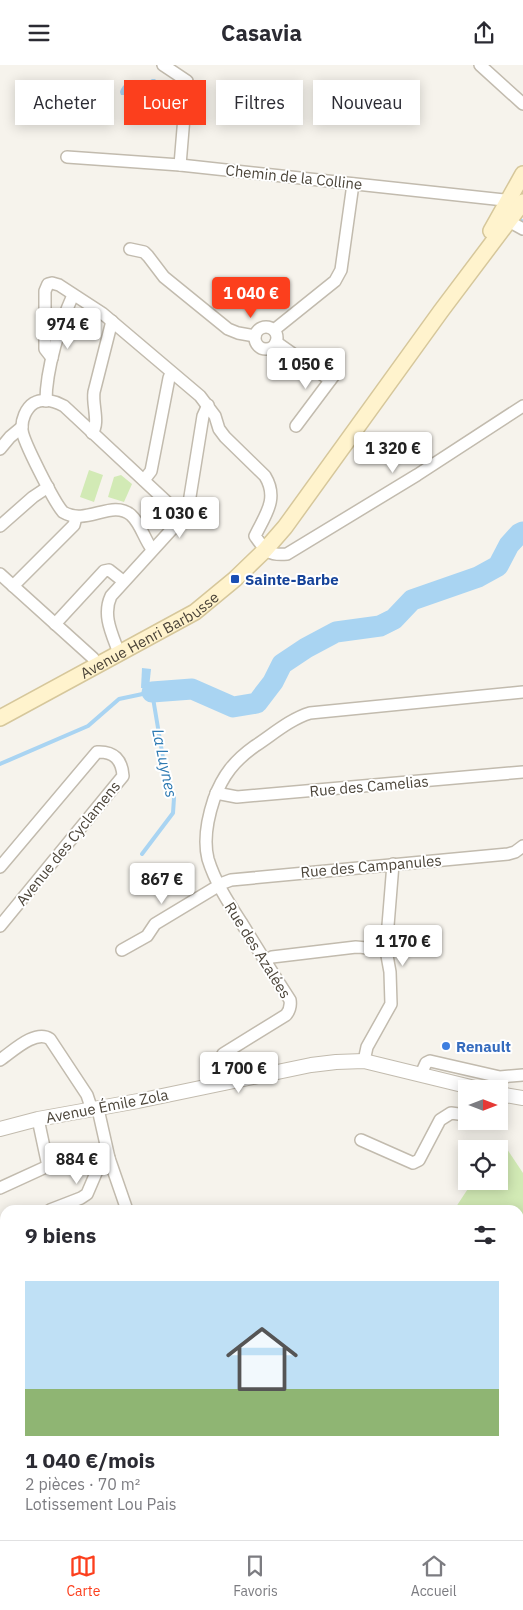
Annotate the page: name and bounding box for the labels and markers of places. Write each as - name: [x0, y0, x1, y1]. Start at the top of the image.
- pin: 1 040 €: [205, 277, 297, 319]
- pin: 974 €: [33, 307, 103, 350]
- pin: 1 050 €: [260, 347, 352, 390]
- pin: 1 320 €: [347, 431, 439, 474]
- pin: 1 030 €: [134, 497, 226, 539]
- place label: Sainte-Barbe: [245, 570, 339, 589]
- marker: Sainte-Barbe: [229, 573, 241, 585]
- pin: 867 €: [127, 863, 197, 905]
- pin: 1 170 €: [357, 925, 449, 967]
- place label: Renault: [456, 1037, 511, 1056]
- marker: Renault: [440, 1040, 452, 1052]
- pin: 1 700 €: [193, 1051, 285, 1094]
- pin: 884 €: [42, 1143, 112, 1185]

